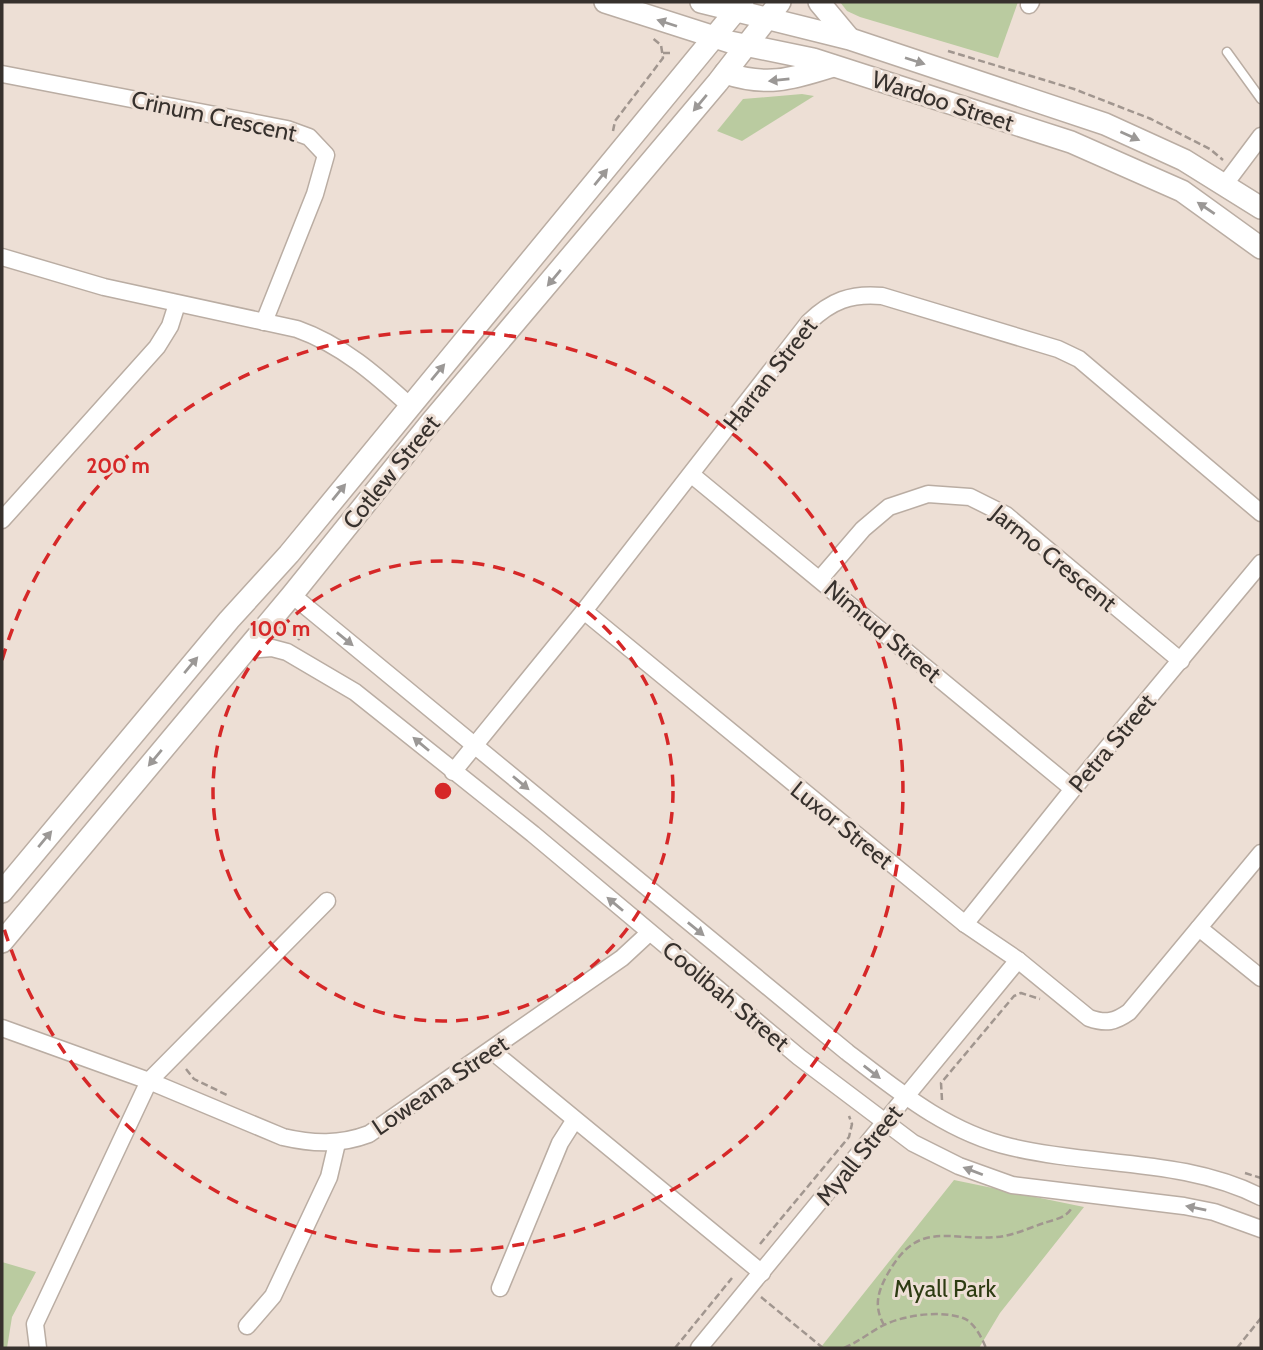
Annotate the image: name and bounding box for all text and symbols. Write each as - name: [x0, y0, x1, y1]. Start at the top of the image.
- one-way arrow: [657, 17, 678, 28]
- one-way arrow: [905, 56, 926, 67]
- street label: Wardoo Street: [868, 64, 1018, 138]
- one-way arrow: [768, 75, 790, 86]
- street label: Crinum Crescent: [129, 84, 299, 148]
- one-way arrow: [693, 95, 708, 112]
- one-way arrow: [1120, 130, 1140, 142]
- one-way arrow: [593, 168, 608, 185]
- one-way arrow: [1197, 201, 1216, 214]
- one-way arrow: [547, 269, 562, 286]
- street label: Harran Street: [717, 312, 823, 436]
- one-way arrow: [430, 364, 445, 381]
- street label: Cotlew Street: [336, 409, 446, 535]
- text: 200 m: [86, 453, 150, 478]
- one-way arrow: [332, 483, 347, 501]
- street label: Jarmo Crescent: [985, 498, 1123, 617]
- street label: Nimrud Street: [819, 574, 947, 688]
- text: 100 m: [250, 616, 310, 641]
- one-way arrow: [336, 631, 354, 646]
- one-way arrow: [184, 656, 199, 674]
- street label: Petra Street: [1062, 688, 1162, 798]
- one-way arrow: [412, 737, 430, 752]
- one-way arrow: [148, 750, 163, 767]
- one-way arrow: [512, 775, 530, 791]
- street label: Luxor Street: [785, 775, 899, 875]
- centre of rings: [431, 779, 455, 803]
- one-way arrow: [38, 831, 53, 849]
- one-way arrow: [607, 897, 625, 912]
- one-way arrow: [686, 921, 704, 936]
- street label: Coolibah Street: [657, 935, 795, 1057]
- street label: Loweana Street: [366, 1029, 514, 1141]
- one-way arrow: [863, 1064, 881, 1079]
- street label: Myall Street: [810, 1099, 908, 1211]
- one-way arrow: [962, 1166, 983, 1177]
- one-way arrow: [1185, 1203, 1207, 1214]
- park label: Myall Park: [894, 1274, 996, 1303]

